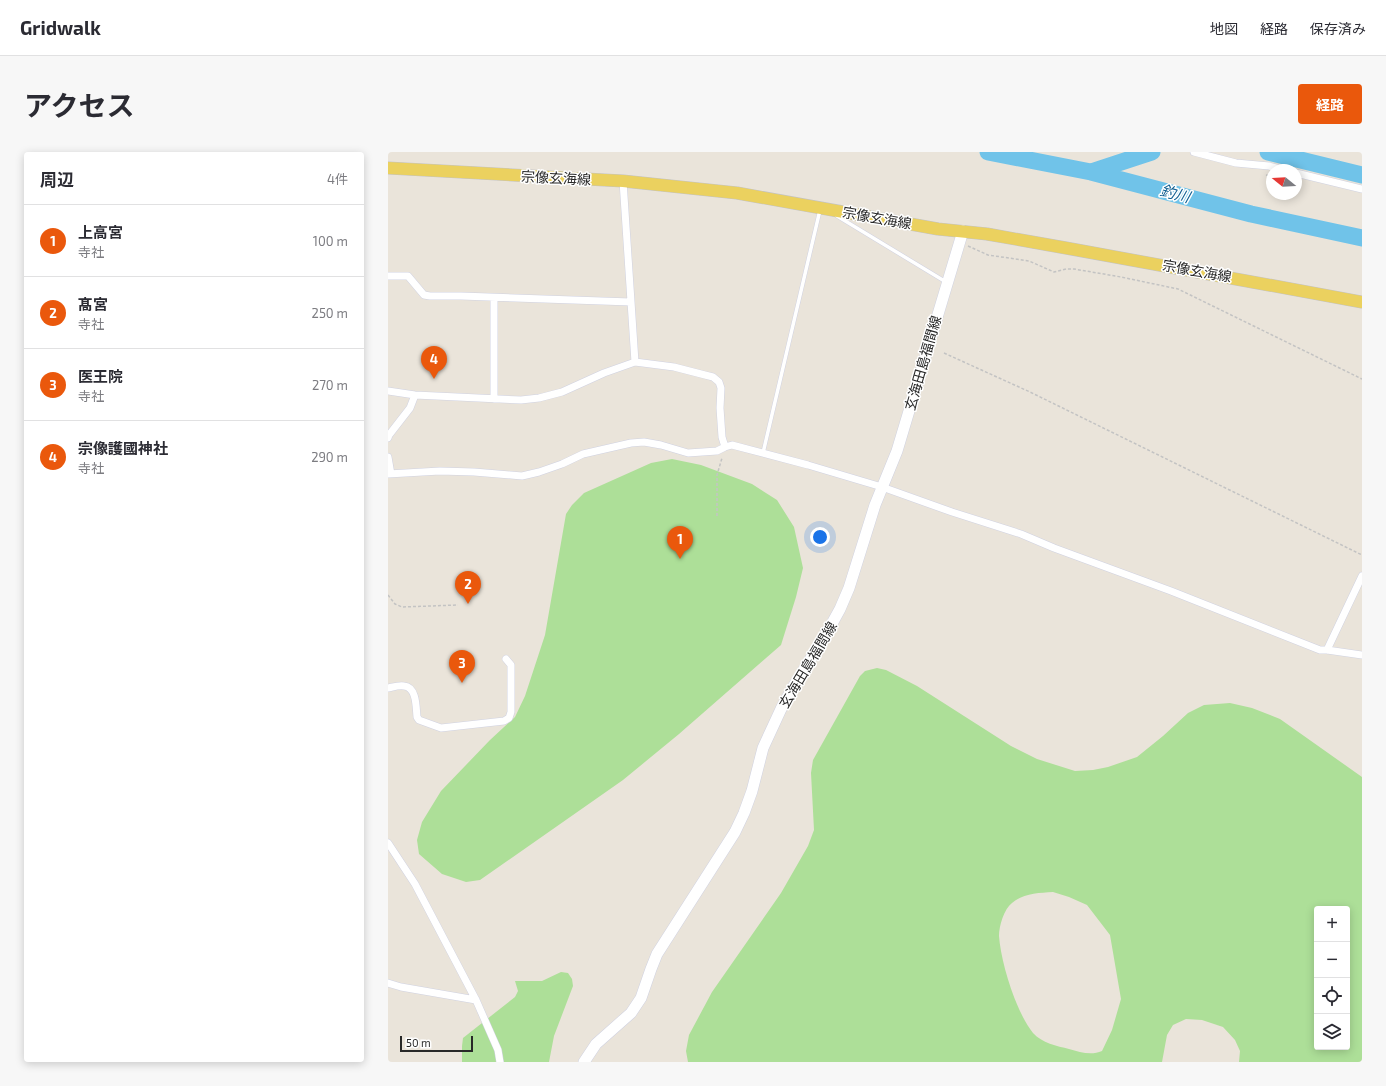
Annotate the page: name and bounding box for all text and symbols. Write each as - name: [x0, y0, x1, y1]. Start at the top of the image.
- text: Gridwalk: [20, 16, 101, 39]
- text: 地図: [1210, 20, 1238, 37]
- text: 経路: [1260, 20, 1288, 37]
- text: 保存済み: [1310, 20, 1366, 37]
- button: 経路: [1298, 84, 1362, 124]
- text: アクセス: [24, 88, 135, 122]
- north arrow: [1266, 164, 1302, 200]
- street label: 宗像玄海線: [521, 167, 591, 188]
- text: 周辺: [40, 169, 74, 189]
- text: 4件: [327, 171, 348, 187]
- water label: 釣川: [1158, 180, 1194, 206]
- street label: 宗像玄海線: [841, 203, 913, 232]
- text: 上高宮: [78, 223, 123, 241]
- text: 1: [50, 233, 56, 249]
- text: 100 m: [313, 233, 348, 249]
- text: 寺社: [78, 244, 104, 260]
- street label: 宗像玄海線: [1161, 256, 1233, 285]
- text: 髙宮: [78, 295, 108, 313]
- text: 2: [49, 305, 57, 321]
- text: 250 m: [312, 305, 348, 321]
- street label: 玄海田島福間線: [901, 313, 944, 412]
- text: 寺社: [78, 316, 104, 332]
- pin: 4: [421, 346, 447, 379]
- text: 医王院: [78, 367, 123, 385]
- text: 3: [49, 377, 57, 393]
- text: 270 m: [312, 377, 348, 393]
- text: 寺社: [78, 388, 104, 404]
- text: 宗像護國神社: [78, 439, 168, 457]
- text: 4: [49, 449, 57, 465]
- text: 290 m: [311, 449, 348, 465]
- text: 寺社: [78, 460, 104, 476]
- pin: 1: [667, 526, 693, 559]
- your location: [810, 527, 830, 547]
- pin: 2: [455, 571, 481, 604]
- street label: 玄海田島福間線: [775, 618, 840, 711]
- pin: 3: [449, 650, 475, 683]
- map controls: [1314, 906, 1350, 1050]
- button: +: [1314, 906, 1350, 942]
- button: −: [1314, 942, 1350, 978]
- button: locate: [1314, 978, 1350, 1014]
- button: layers: [1314, 1014, 1350, 1050]
- scale bar: [400, 1034, 473, 1053]
- text: 50 m: [406, 1036, 431, 1049]

